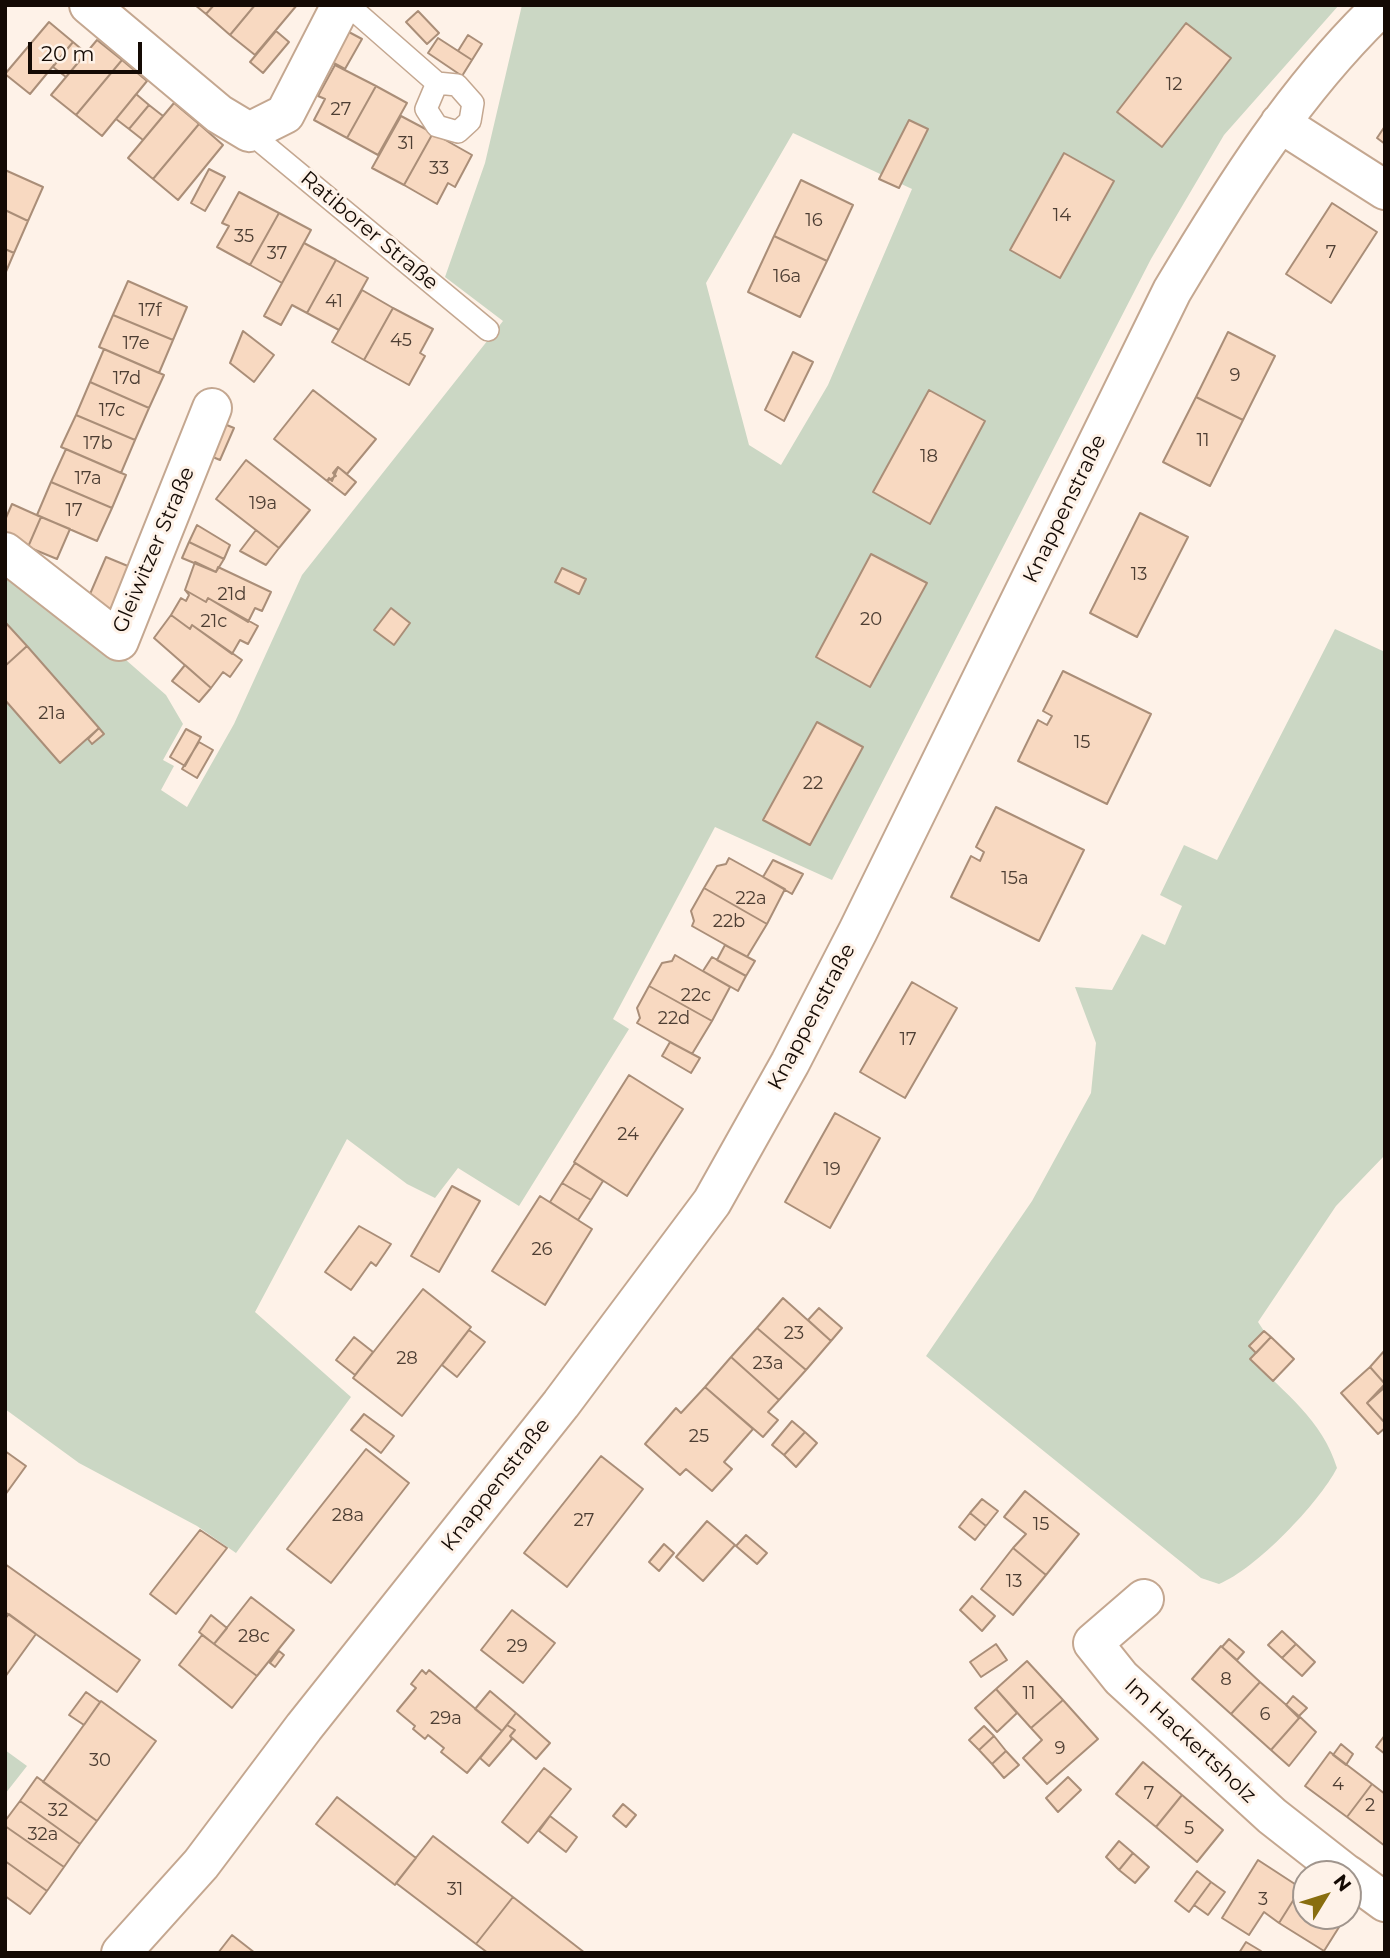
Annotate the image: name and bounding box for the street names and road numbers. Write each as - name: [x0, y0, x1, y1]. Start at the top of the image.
- street label: Ratiborer Straße: [295, 166, 443, 296]
- street label: Knappenstraße: [1018, 431, 1112, 587]
- street label: Gleiwitzer Straße: [108, 463, 200, 637]
- street label: Knappenstraße: [763, 940, 861, 1094]
- street label: Knappenstraße: [436, 1413, 556, 1557]
- street label: Im Hackertsholz: [1119, 1673, 1261, 1809]

